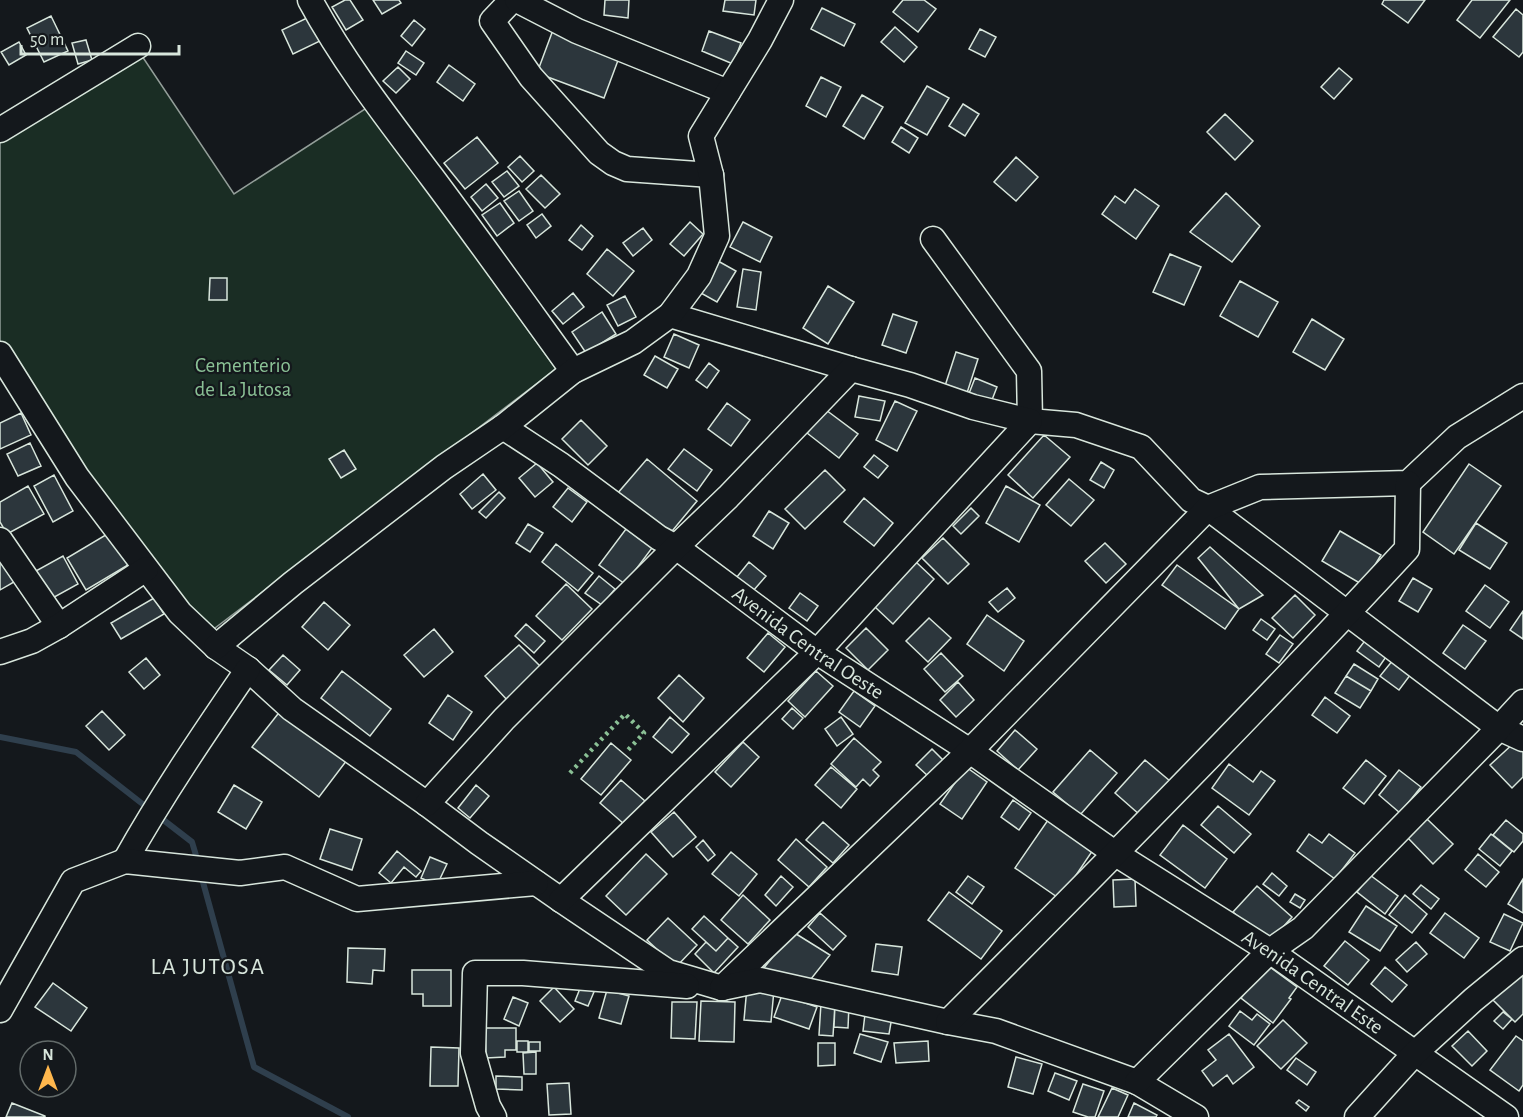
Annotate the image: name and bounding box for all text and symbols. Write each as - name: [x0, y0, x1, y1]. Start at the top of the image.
- scale bar: [21, 18, 178, 56]
- text: 50 m: [30, 31, 64, 49]
- park label: Cementerio de La Jutosa: [194, 355, 292, 400]
- street label: Avenida Central Oeste: [728, 583, 887, 703]
- street label: Avenida Central Este: [1238, 926, 1387, 1038]
- district label: LA JUTOSA: [150, 955, 266, 979]
- north arrow: [18, 1039, 78, 1099]
- text: N: [42, 1047, 54, 1063]

